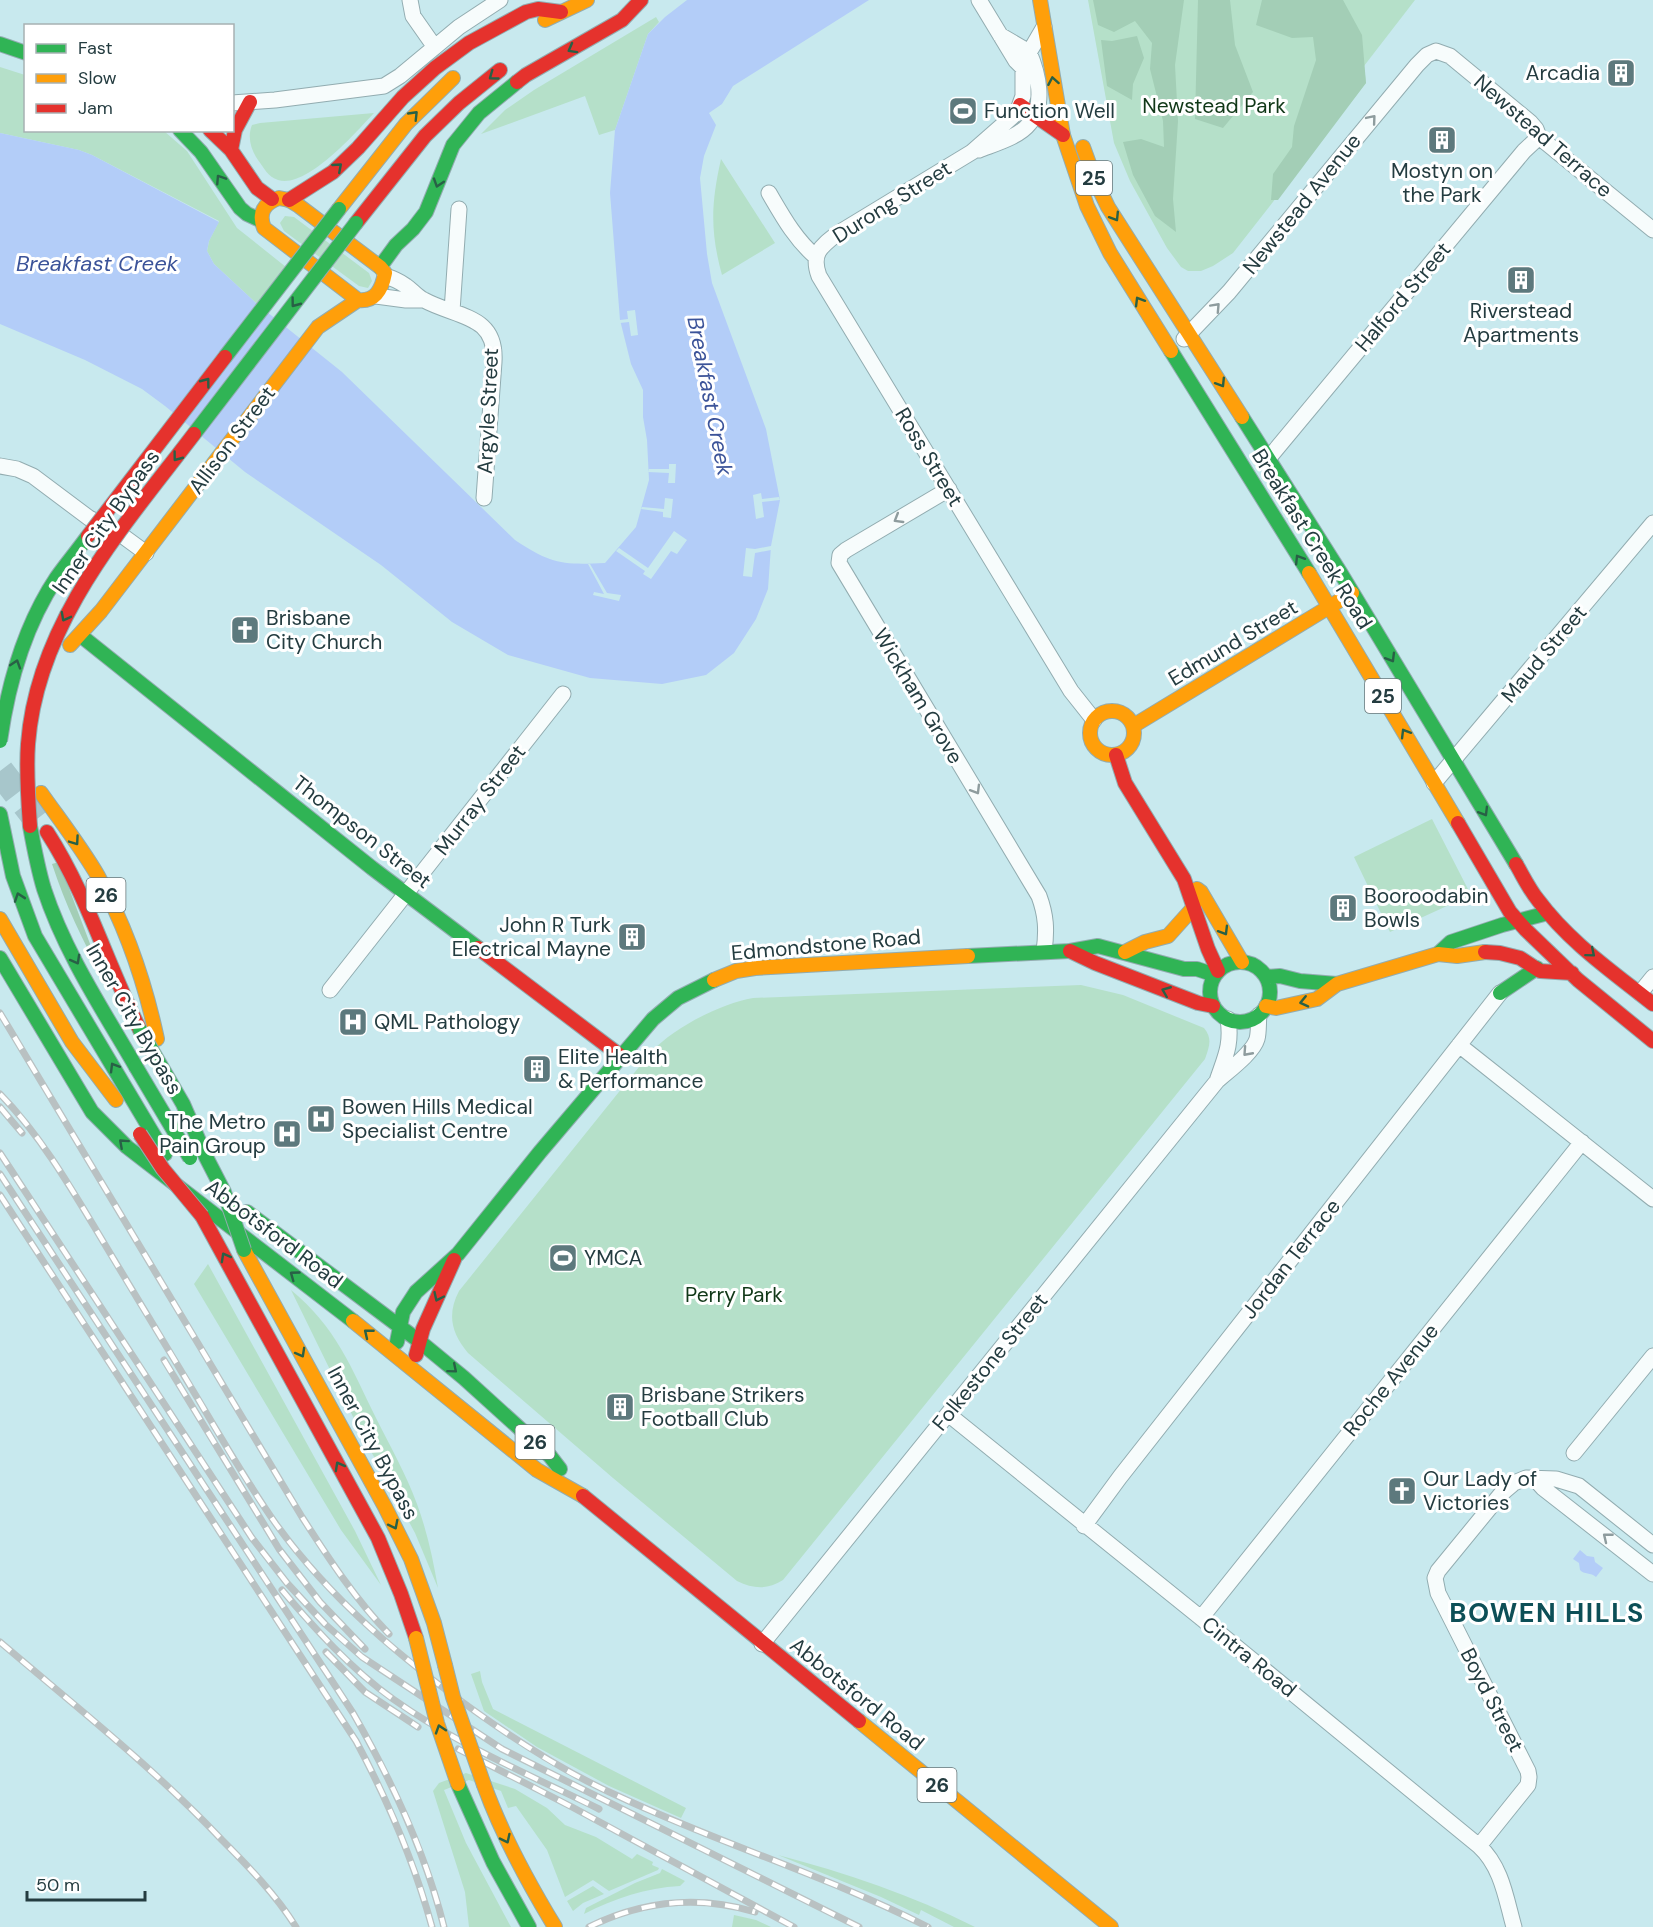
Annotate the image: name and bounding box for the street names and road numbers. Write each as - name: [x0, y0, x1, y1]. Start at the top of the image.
- street label: Newstead Terrace: [1468, 68, 1618, 204]
- street label: Newstead Avenue: [1237, 128, 1368, 280]
- street label: Durong Street: [827, 154, 957, 250]
- road number: 25: [1076, 161, 1112, 195]
- street label: Halford Street: [1349, 236, 1457, 358]
- street label: Argyle Street: [471, 347, 505, 475]
- street label: Allison Street: [182, 380, 282, 500]
- street label: Ross Street: [889, 402, 969, 512]
- street label: Inner City Bypass: [46, 444, 166, 600]
- street label: Breakfast Creek Road: [1245, 444, 1379, 634]
- street label: Edmund Street: [1163, 593, 1303, 693]
- street label: Maud Street: [1495, 599, 1593, 709]
- street label: Wickham Grove: [866, 623, 970, 769]
- road number: 25: [1365, 679, 1401, 713]
- street label: Murray Street: [428, 739, 532, 861]
- street label: Thompson Street: [287, 769, 437, 895]
- road number: 26: [86, 878, 126, 912]
- street label: Edmondstone Road: [730, 923, 922, 967]
- street label: Inner City Bypass: [79, 938, 189, 1100]
- street label: Abbotsford Road: [200, 1173, 348, 1295]
- street label: Jordan Terrace: [1235, 1193, 1347, 1325]
- street label: Folkestone Street: [926, 1287, 1054, 1437]
- street label: Roche Avenue: [1337, 1318, 1445, 1442]
- street label: Inner City Bypass: [321, 1361, 425, 1525]
- road number: 26: [516, 1425, 554, 1459]
- street label: Cintra Road: [1196, 1610, 1302, 1704]
- street label: Abbotsford Road: [784, 1631, 930, 1757]
- street label: Boyd Street: [1454, 1643, 1530, 1757]
- road number: 26: [918, 1768, 956, 1802]

